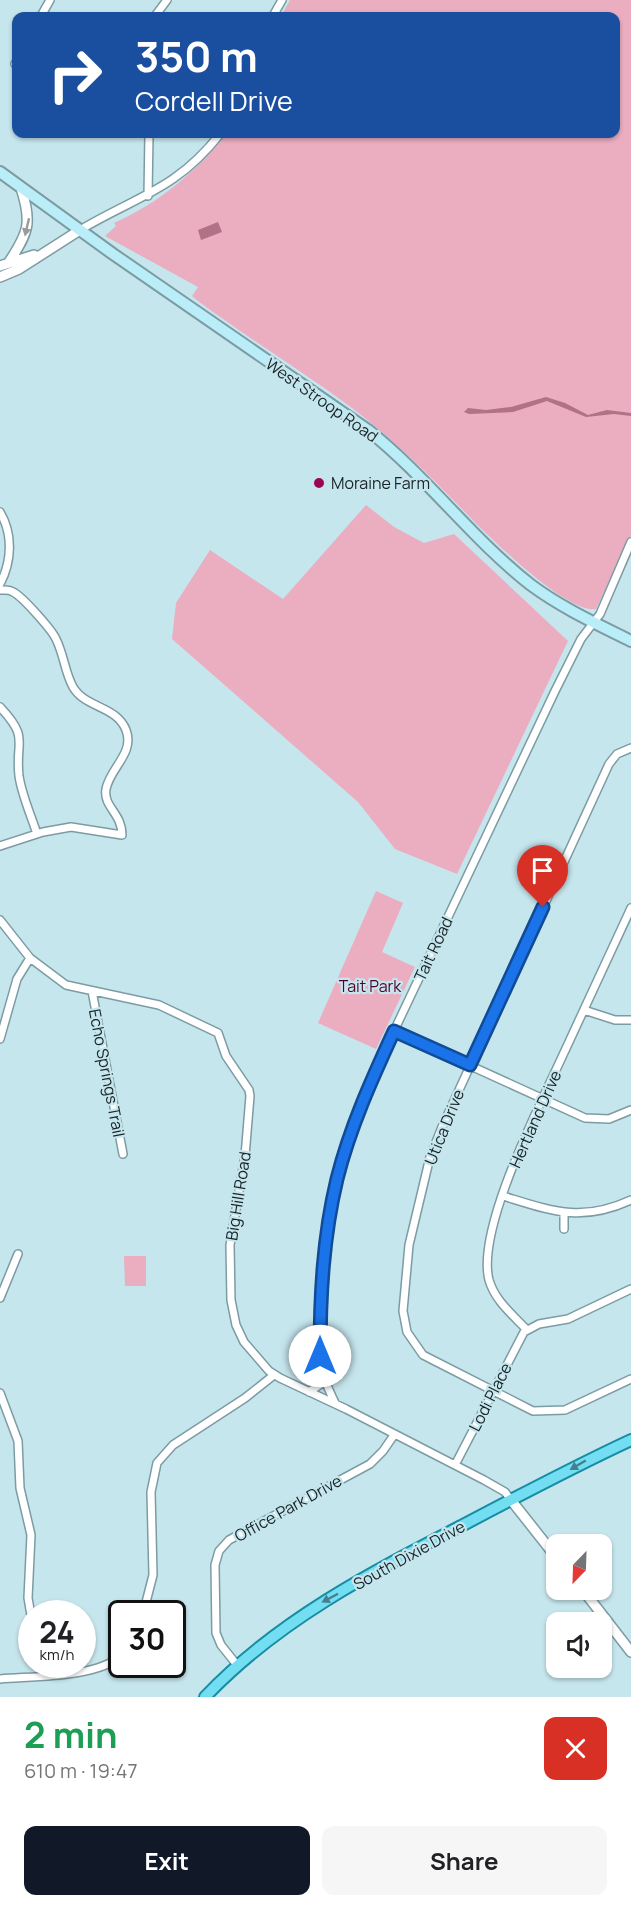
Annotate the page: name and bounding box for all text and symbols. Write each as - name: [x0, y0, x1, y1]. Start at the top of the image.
- text: 350 m: [135, 27, 258, 85]
- icon: right: [36, 36, 114, 114]
- text: Cordell Drive: [135, 82, 293, 119]
- one-way arrow: [21, 218, 31, 236]
- street label: West Stroop Road: [261, 353, 383, 447]
- place label: Moraine Farm: [331, 472, 430, 494]
- marker: Moraine Farm: [312, 476, 326, 490]
- pin: [517, 845, 568, 907]
- icon: arrive: [526, 854, 559, 887]
- street label: Tait Road: [409, 913, 457, 985]
- park label: Tait Park: [339, 975, 402, 997]
- street label: Echo Springs Trail: [84, 1007, 130, 1139]
- street label: Hertland Drive: [504, 1067, 566, 1171]
- street label: Utica Drive: [419, 1086, 469, 1168]
- street label: Big Hill Road: [220, 1150, 256, 1242]
- position arrow: [288, 1324, 352, 1388]
- street label: Lodi Place: [463, 1359, 517, 1435]
- one-way arrow: [569, 1460, 586, 1470]
- street label: Office Park Drive: [230, 1469, 346, 1547]
- street label: South Dixie Drive: [349, 1515, 469, 1595]
- north arrow: [546, 1534, 612, 1600]
- map controls: [546, 1534, 612, 1678]
- one-way arrow: [322, 1593, 339, 1603]
- speed limit sign: 30: [108, 1600, 186, 1678]
- text: 24: [39, 1611, 75, 1652]
- button: sound: [546, 1612, 612, 1678]
- text: km/h: [40, 1644, 74, 1665]
- text: 2 min: [24, 1710, 118, 1759]
- button: close: [544, 1717, 607, 1780]
- text: 610 m · 19:47: [24, 1757, 138, 1784]
- button: Exit: [24, 1826, 310, 1895]
- button: Share: [322, 1826, 607, 1895]

